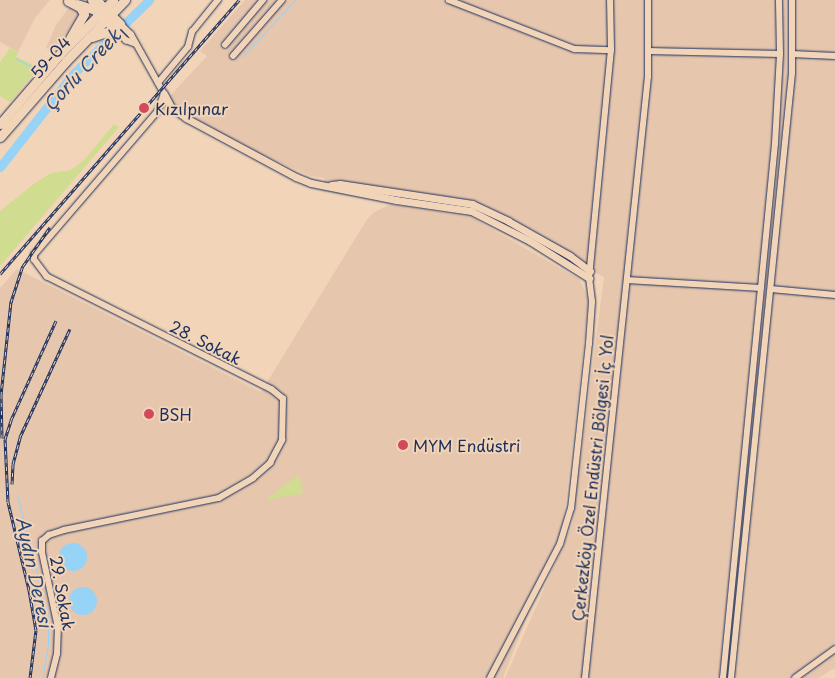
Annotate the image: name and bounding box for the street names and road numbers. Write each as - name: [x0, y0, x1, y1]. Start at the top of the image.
- street label: 59-04: [26, 32, 74, 82]
- street label: 28. Sokak: [167, 316, 245, 368]
- street label: Çerkezköy Özel Endüstri Bölgesi İç Yol: [567, 332, 617, 624]
- street label: 29. Sokak: [47, 554, 79, 632]

